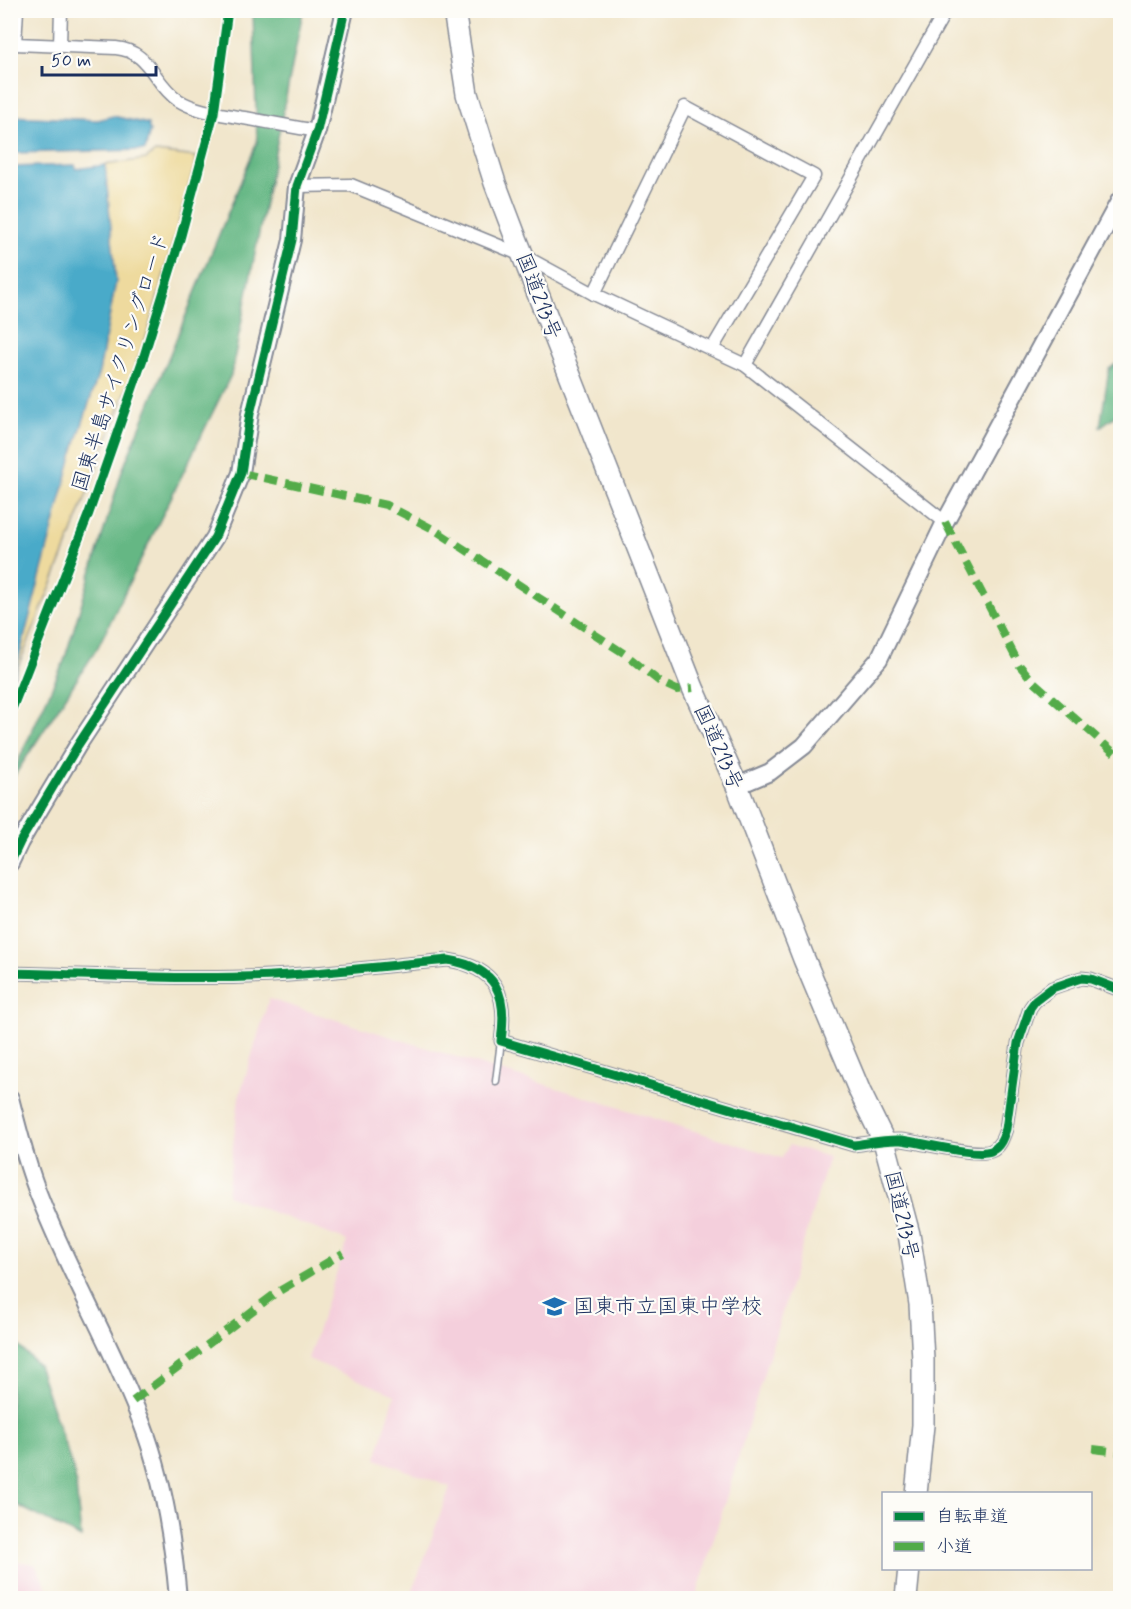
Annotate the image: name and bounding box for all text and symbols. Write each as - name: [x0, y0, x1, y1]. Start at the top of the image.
- scale bar: [42, 39, 156, 77]
- text: 50 m: [51, 49, 91, 73]
- street label: 国東半島サイクリングロード: [66, 229, 176, 495]
- street label: 国道213号: [509, 249, 567, 344]
- street label: 国道213号: [687, 700, 749, 795]
- street label: 国道213号: [877, 1168, 925, 1263]
- school or university icon: 国東市立国東中学校: [542, 1293, 568, 1319]
- place label: 国東市立国東中学校: [573, 1293, 762, 1321]
- legend: [882, 1492, 1092, 1570]
- text: 自転車道: [936, 1505, 1008, 1529]
- text: 小道: [936, 1535, 972, 1559]

